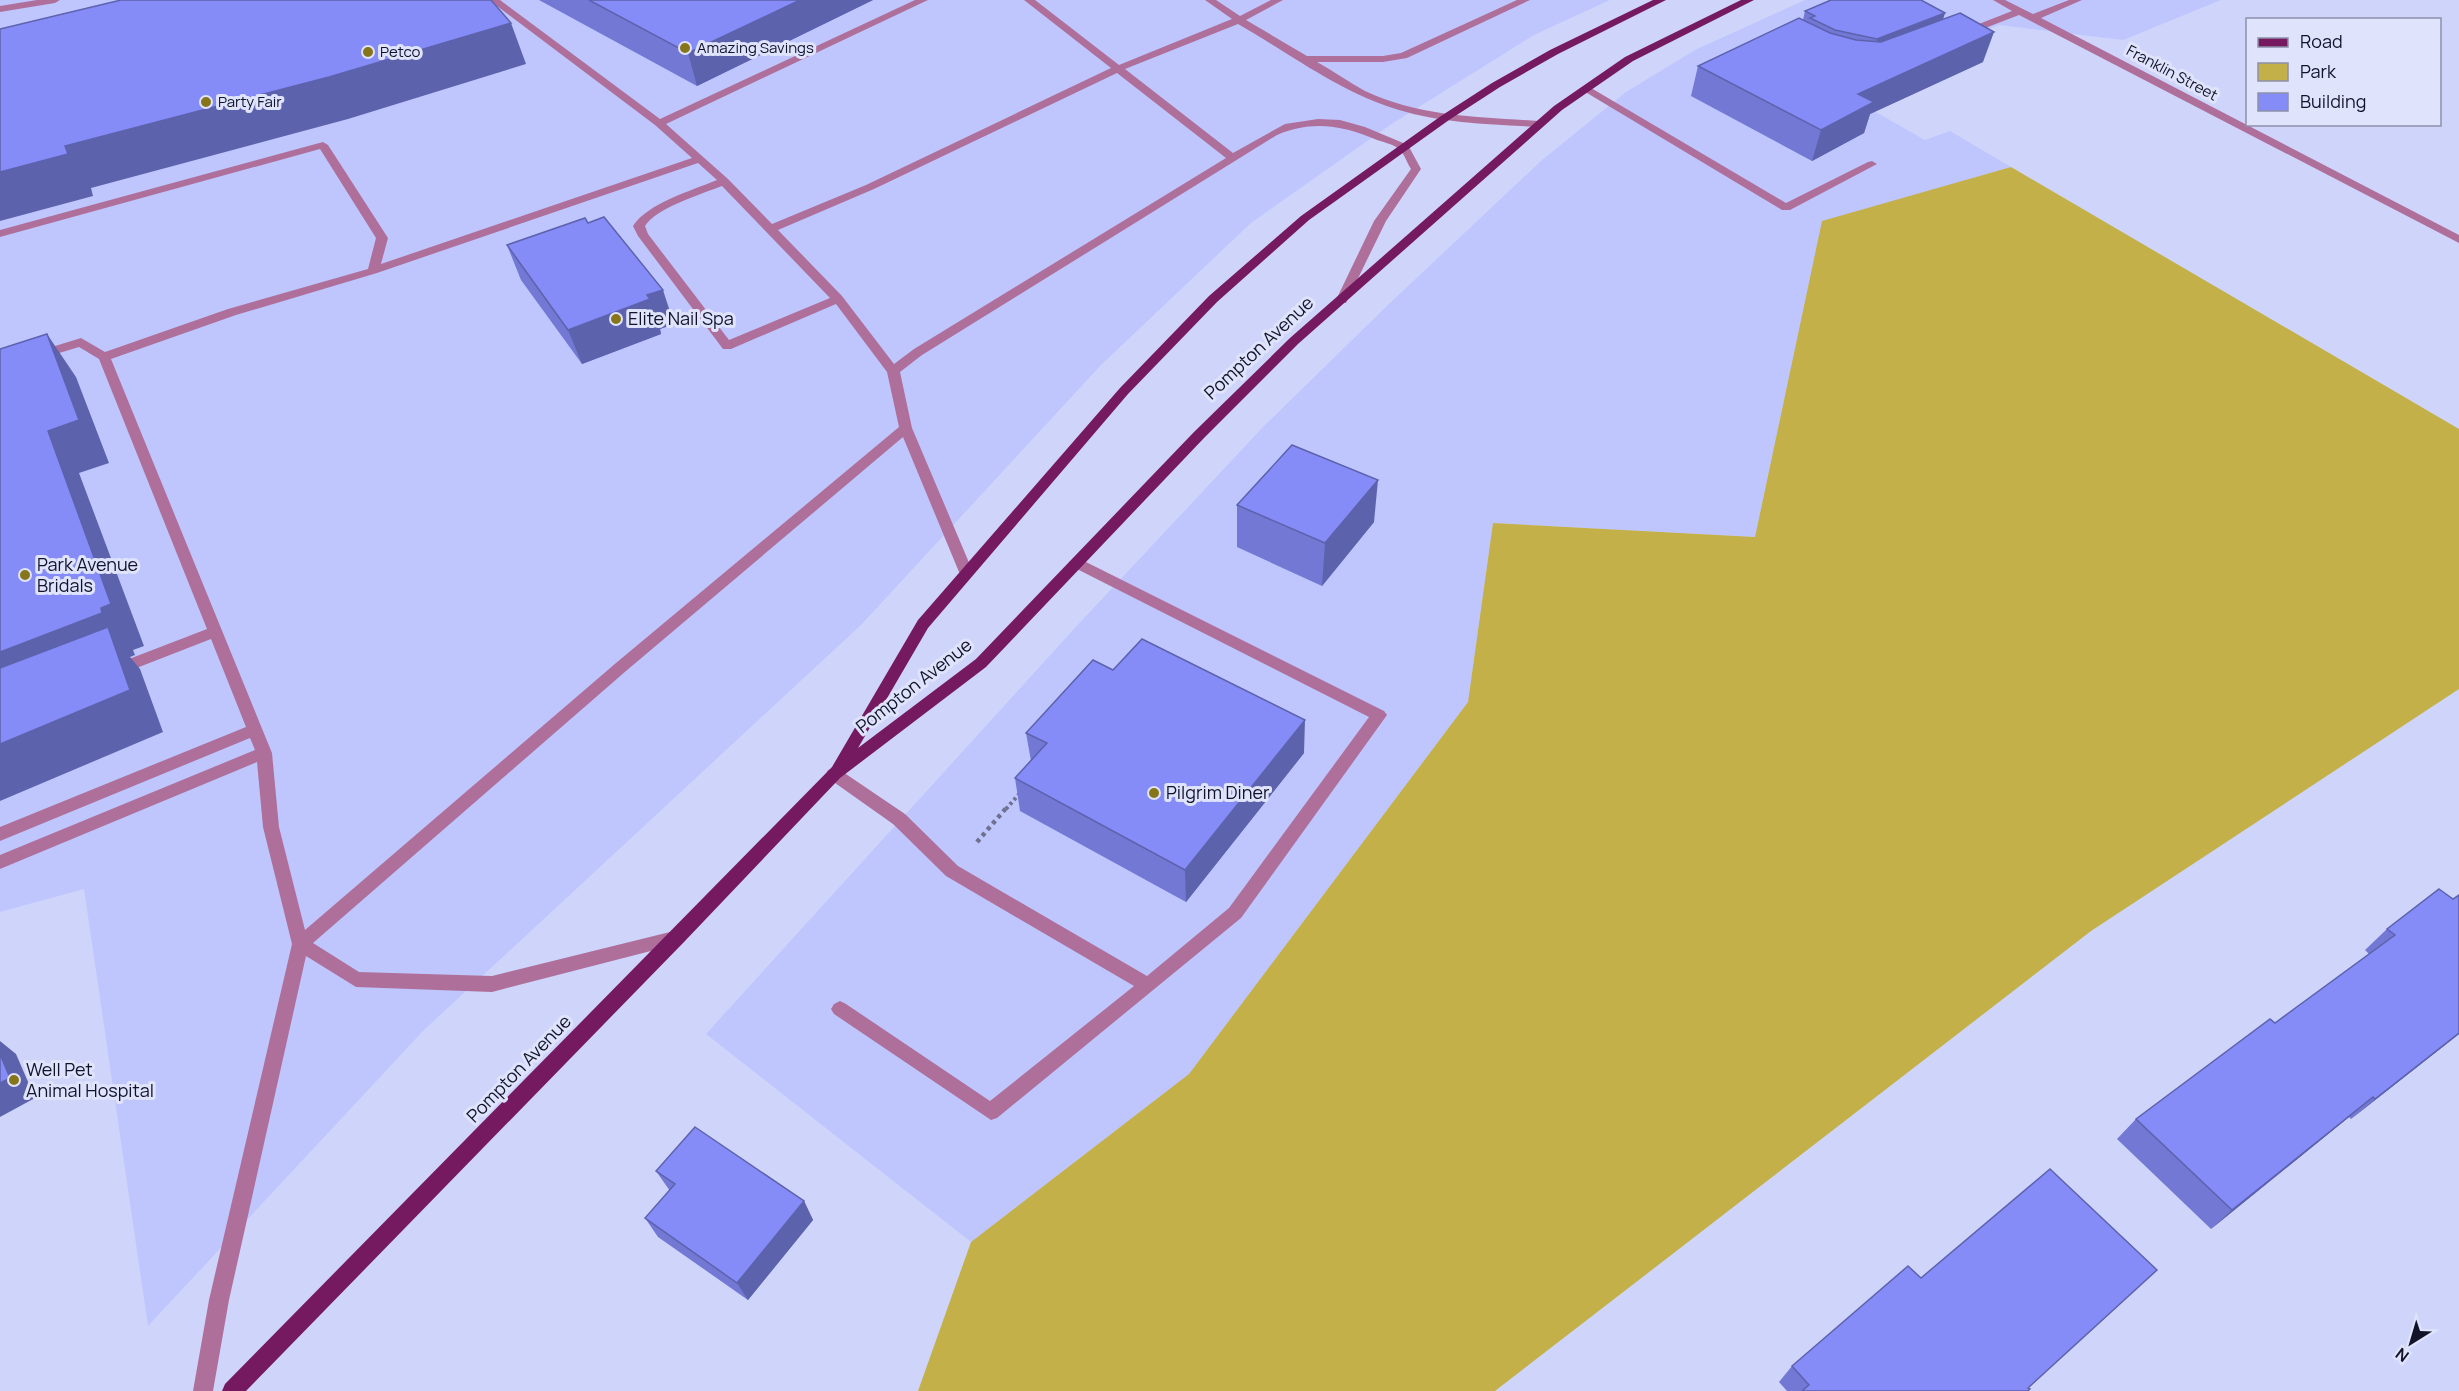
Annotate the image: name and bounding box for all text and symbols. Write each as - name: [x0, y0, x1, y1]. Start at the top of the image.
- legend: [2246, 18, 2441, 126]
- text: Road: [2300, 29, 2343, 53]
- place label: Amazing Savings: [697, 37, 814, 58]
- street label: Franklin Street: [2123, 40, 2221, 105]
- place label: Petco: [380, 41, 421, 62]
- marker: Amazing Savings: [678, 41, 692, 55]
- marker: Petco: [361, 45, 375, 59]
- text: Park: [2300, 59, 2337, 83]
- text: Building: [2300, 89, 2366, 113]
- place label: Party Fair: [218, 91, 282, 112]
- marker: Party Fair: [199, 95, 213, 109]
- street label: Pompton Avenue: [1199, 290, 1318, 404]
- place label: Elite Nail Spa: [628, 306, 734, 330]
- marker: Elite Nail Spa: [609, 312, 623, 326]
- place label: Park Avenue Bridals: [37, 552, 138, 597]
- marker: Park Avenue Bridals: [18, 568, 32, 582]
- street label: Pompton Avenue: [851, 632, 976, 738]
- place label: Pilgrim Diner: [1166, 780, 1270, 804]
- marker: Pilgrim Diner: [1147, 786, 1161, 800]
- street label: Pompton Avenue: [461, 1009, 576, 1127]
- place label: Well Pet Animal Hospital: [26, 1057, 154, 1102]
- marker: Well Pet Animal Hospital: [7, 1073, 21, 1087]
- north arrow: [2381, 1313, 2441, 1373]
- text: N: [2391, 1343, 2413, 1367]

